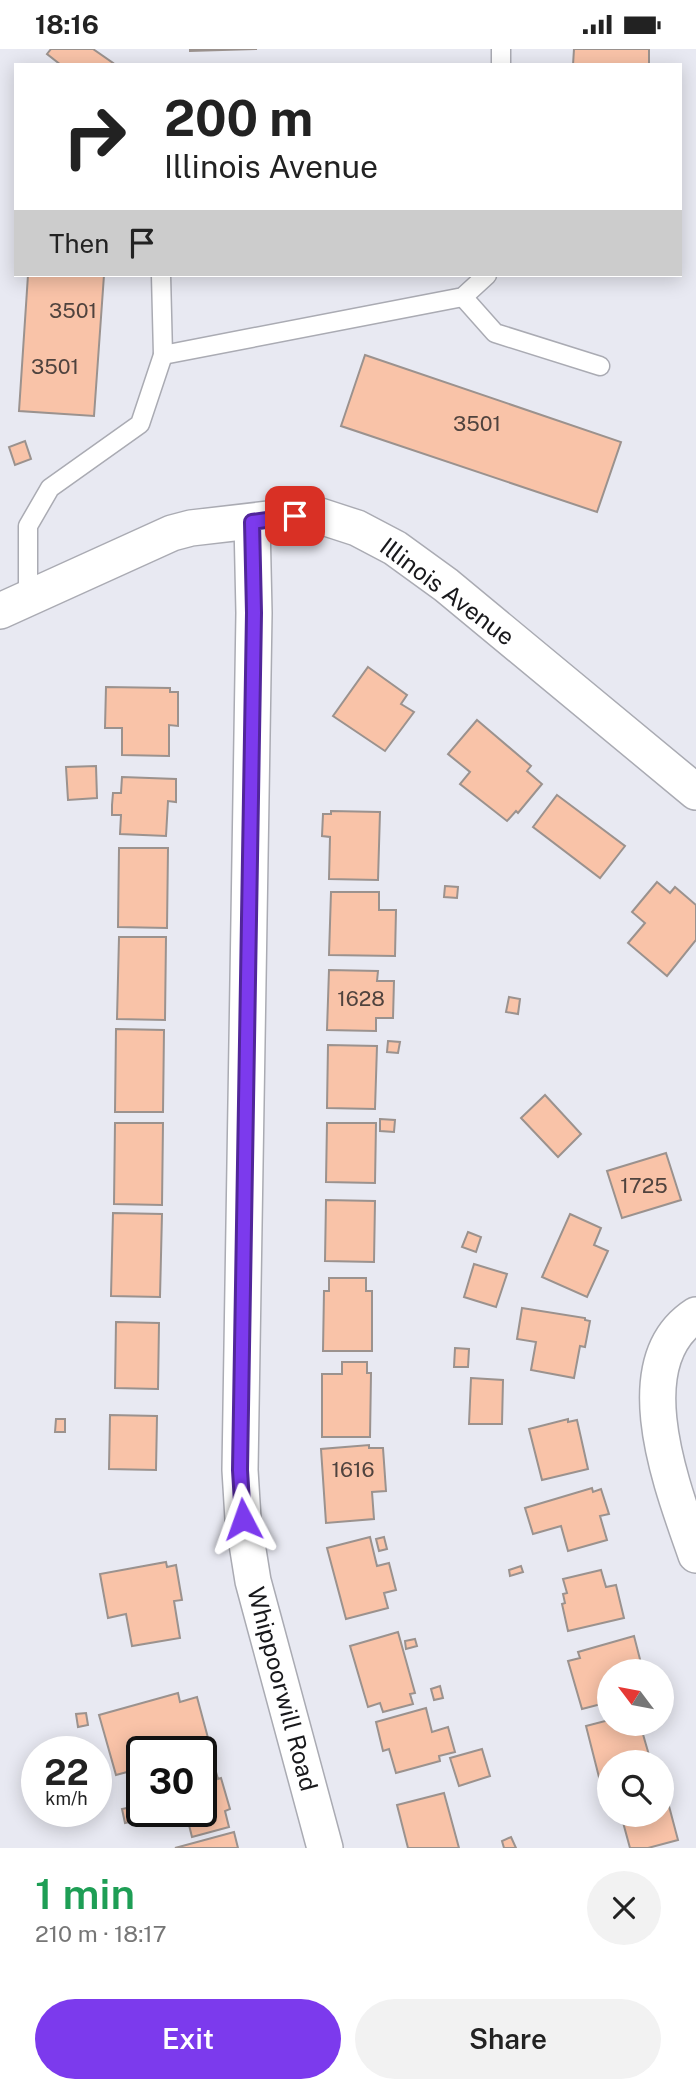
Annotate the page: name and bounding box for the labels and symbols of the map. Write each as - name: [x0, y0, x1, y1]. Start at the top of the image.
- house number: 3501: [49, 298, 97, 323]
- house number: 3501: [31, 354, 79, 379]
- house number: 3501: [453, 411, 501, 436]
- pin: [265, 486, 325, 546]
- street label: Illinois Avenue: [375, 532, 520, 651]
- house number: 1628: [337, 986, 385, 1011]
- house number: 1725: [620, 1173, 668, 1198]
- house number: 1616: [331, 1457, 375, 1482]
- position arrow: [206, 1482, 280, 1556]
- street label: Whippoorwill Road: [242, 1584, 324, 1794]
- north arrow: [597, 1659, 674, 1736]
- speed limit sign: 30: [126, 1736, 217, 1827]

